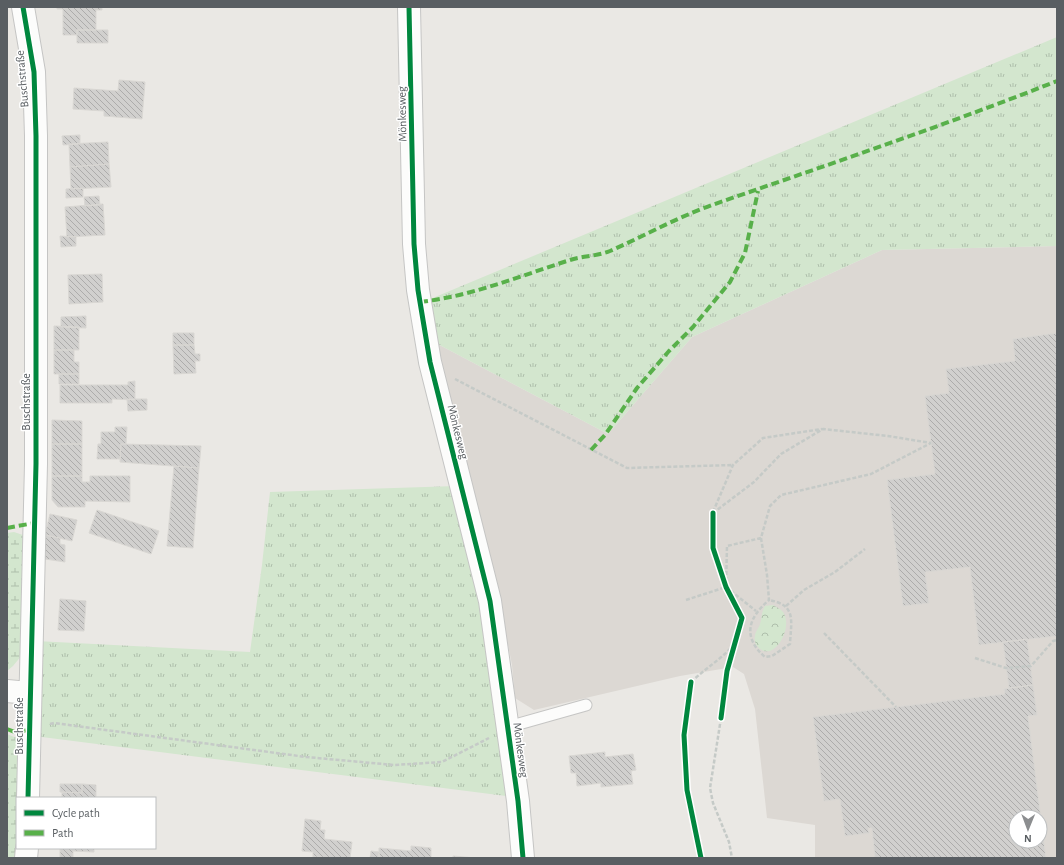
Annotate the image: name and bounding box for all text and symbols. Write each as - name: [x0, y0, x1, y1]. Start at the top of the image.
- street label: Buschstraße: [14, 50, 30, 108]
- street label: Mönkesweg: [396, 86, 408, 142]
- street label: Buschstraße: [20, 373, 32, 431]
- street label: Mönkesweg: [445, 404, 471, 461]
- street label: Buschstraße: [13, 697, 25, 755]
- street label: Mönkesweg: [511, 722, 531, 779]
- legend: [16, 797, 156, 849]
- text: Cycle path: [52, 807, 100, 820]
- north arrow: [1008, 809, 1048, 849]
- text: Path: [52, 827, 74, 839]
- text: N: [1024, 833, 1032, 844]

